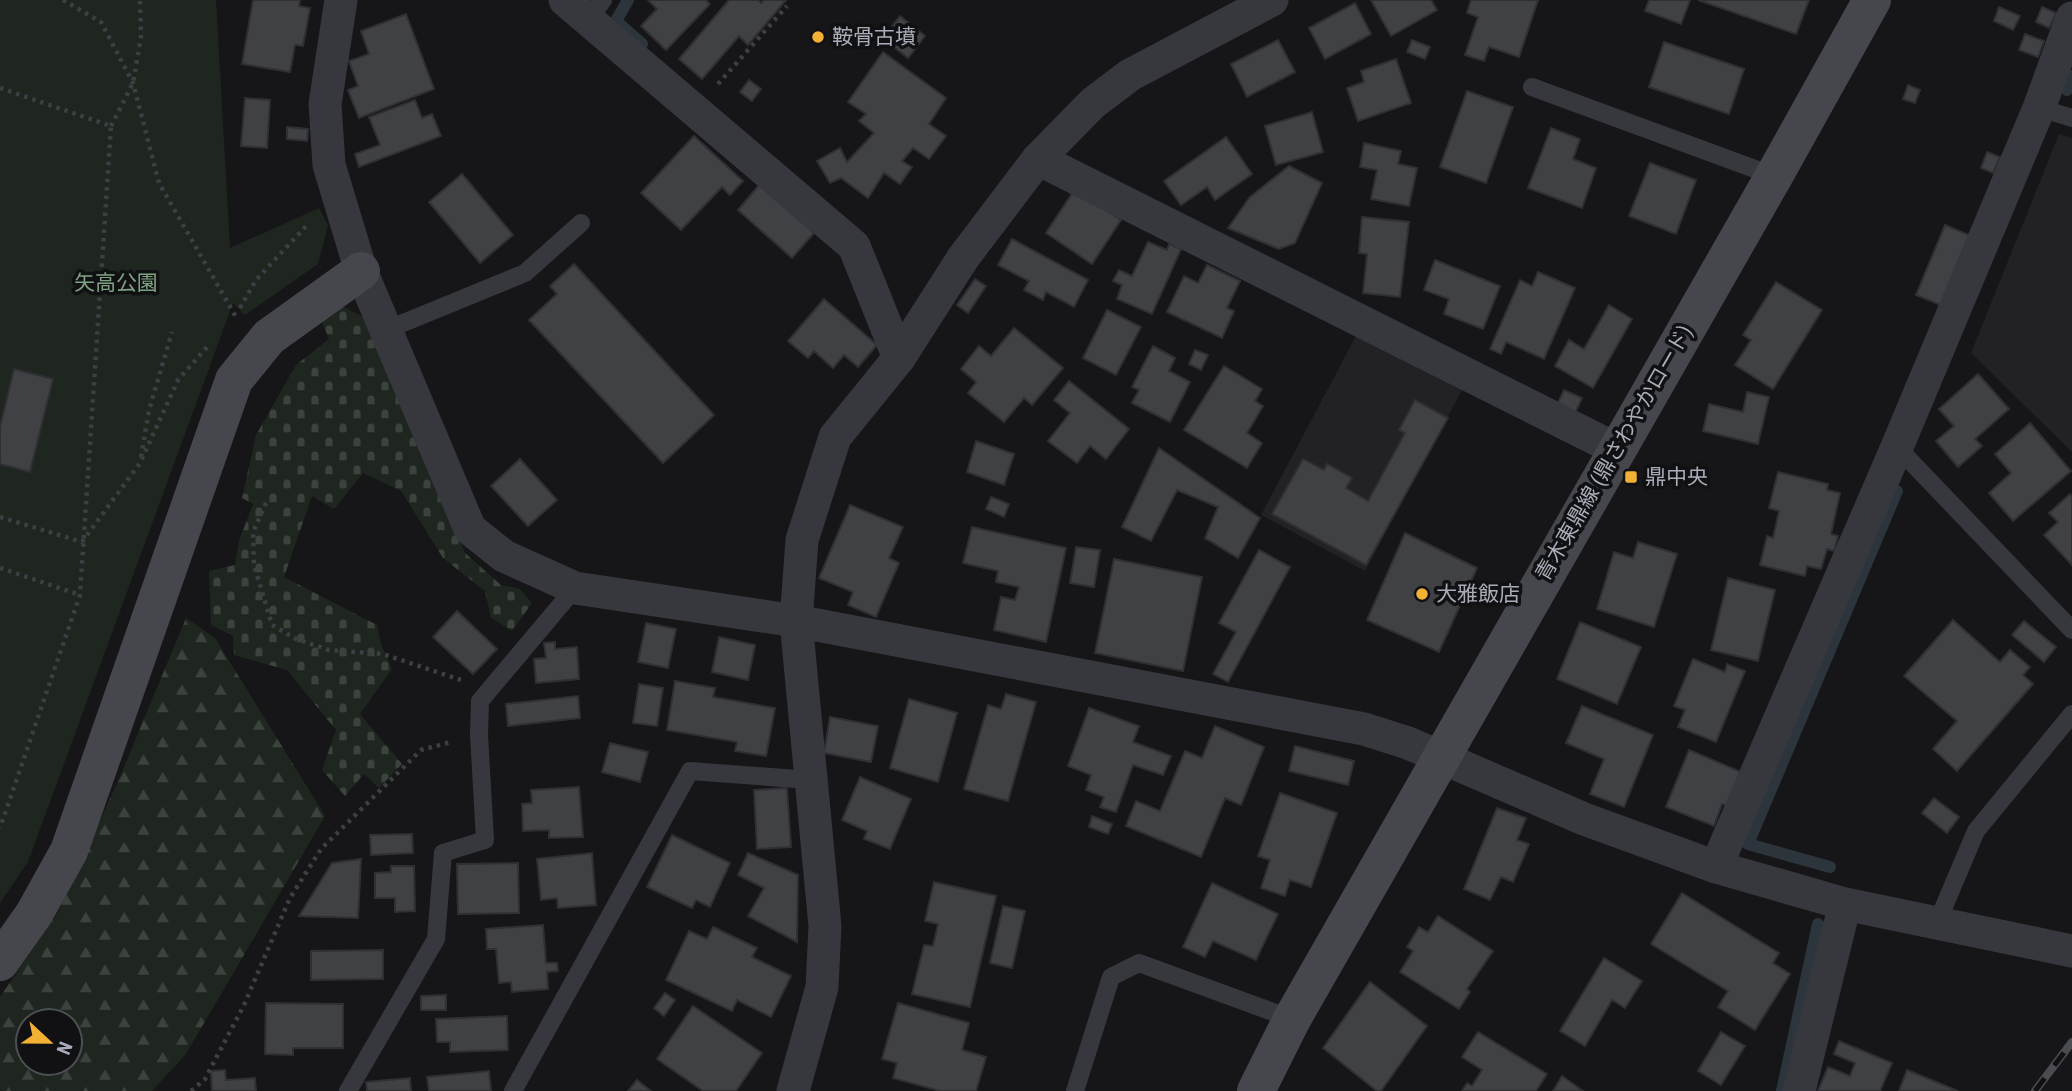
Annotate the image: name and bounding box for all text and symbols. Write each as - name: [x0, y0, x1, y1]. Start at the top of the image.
- place label: 鞍骨古墳: [832, 25, 916, 49]
- marker: 鞍骨古墳: [810, 29, 826, 45]
- park label: 矢高公園: [74, 271, 158, 295]
- street label: 青木東鼎線 (鼎さわやかロード): [1531, 321, 1697, 585]
- place label: 鼎中央: [1645, 465, 1708, 489]
- marker: 鼎中央: [1623, 469, 1639, 485]
- place label: 大雅飯店: [1436, 582, 1520, 606]
- marker: 大雅飯店: [1414, 586, 1430, 602]
- north arrow: [14, 1007, 84, 1077]
- text: N: [51, 1038, 77, 1058]

